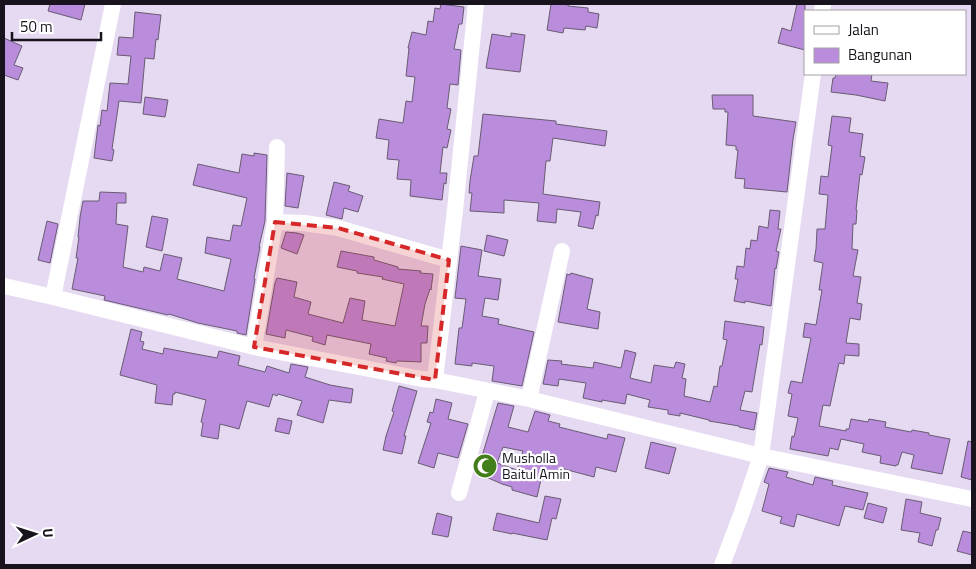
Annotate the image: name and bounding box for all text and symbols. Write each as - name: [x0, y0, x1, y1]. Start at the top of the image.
- scale bar: [12, 10, 101, 42]
- legend: [804, 10, 966, 75]
- text: 50 m: [20, 15, 53, 38]
- text: Jalan: [848, 18, 879, 41]
- text: Bangunan: [848, 43, 912, 66]
- place label: Musholla Baitul Amin: [502, 447, 570, 484]
- mosque icon: Musholla Baitul Amin: [472, 453, 498, 479]
- north arrow: [10, 509, 60, 559]
- text: U: [38, 528, 59, 538]

